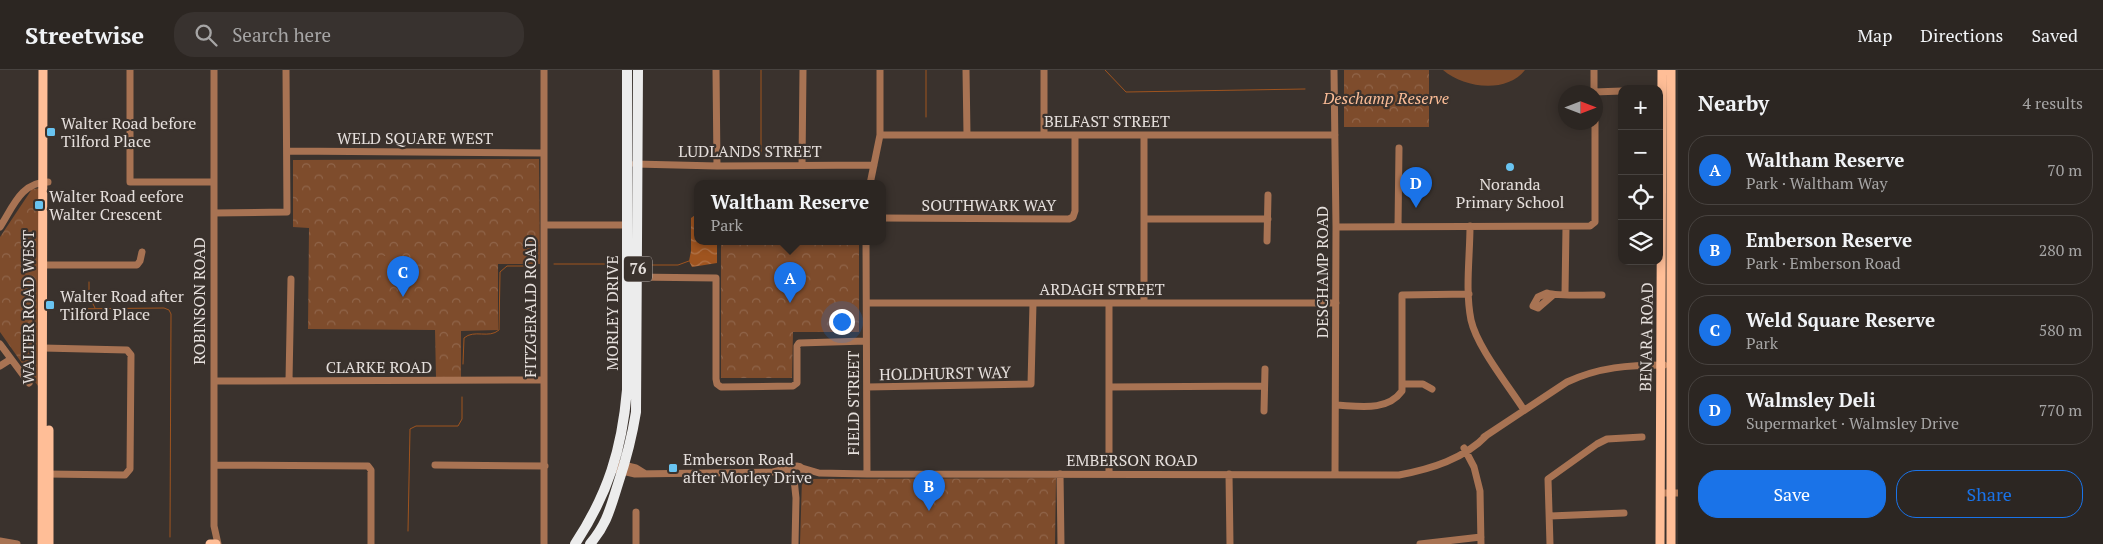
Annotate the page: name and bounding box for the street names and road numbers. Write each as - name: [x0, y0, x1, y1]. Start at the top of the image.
- street label: BELFAST STREET: [1044, 110, 1170, 132]
- street label: WELD SQUARE WEST: [337, 127, 493, 149]
- street label: LUDLANDS STREET: [678, 140, 822, 162]
- street label: SOUTHWARK WAY: [922, 194, 1057, 216]
- street label: DESCHAMP ROAD: [1311, 206, 1333, 338]
- street label: WALTER ROAD WEST: [17, 230, 39, 384]
- street label: FITZGERALD ROAD: [519, 236, 541, 378]
- street label: ROBINSON ROAD: [188, 237, 210, 365]
- street label: MORLEY DRIVE: [601, 255, 623, 371]
- road number: 76: [624, 256, 652, 282]
- street label: ARDAGH STREET: [1039, 278, 1165, 300]
- street label: BENARA ROAD: [1634, 282, 1658, 392]
- street label: FIELD STREET: [842, 350, 864, 455]
- street label: CLARKE ROAD: [326, 356, 432, 378]
- street label: HOLDHURST WAY: [879, 361, 1012, 385]
- street label: EMBERSON ROAD: [1066, 449, 1198, 471]

